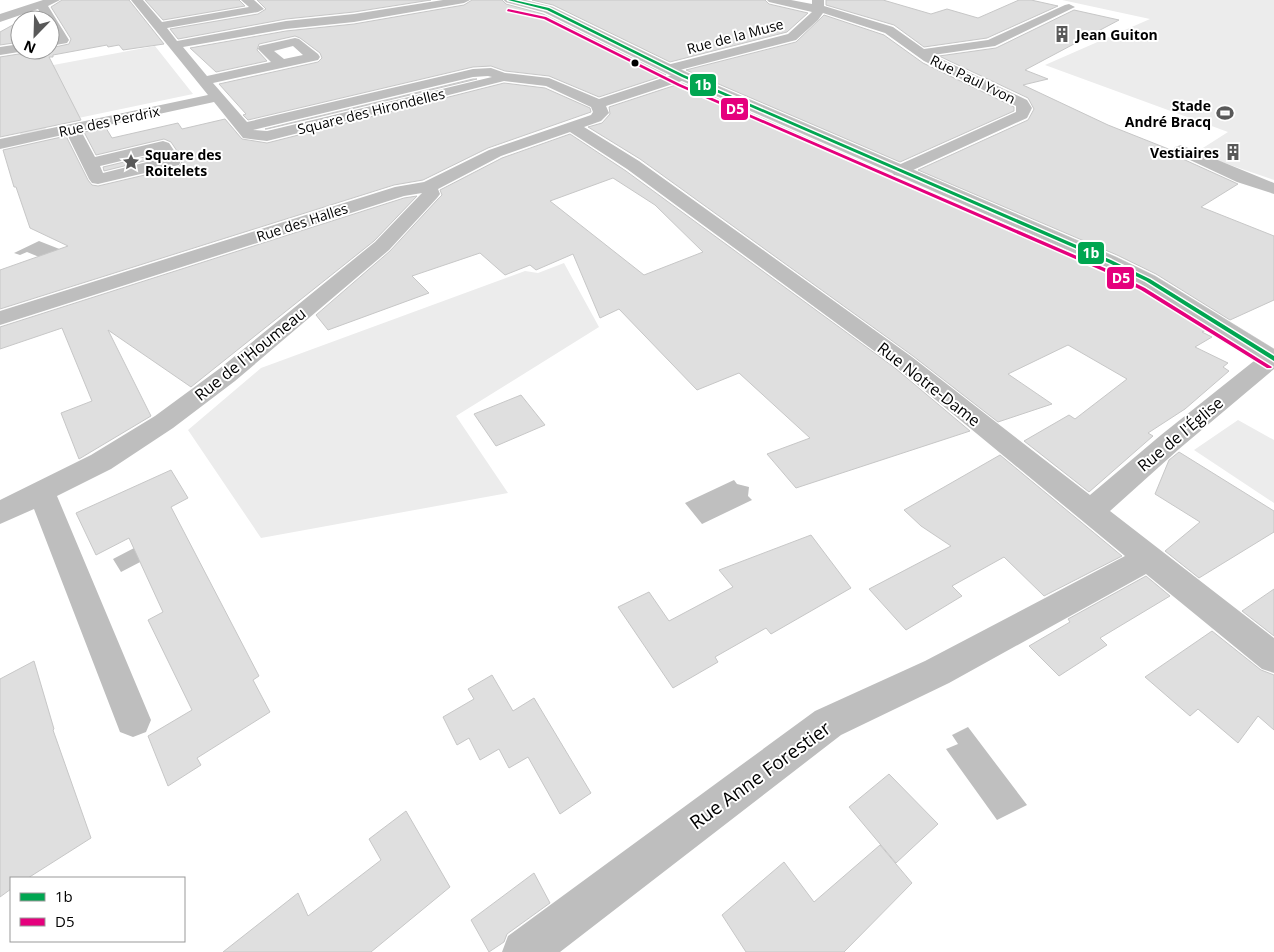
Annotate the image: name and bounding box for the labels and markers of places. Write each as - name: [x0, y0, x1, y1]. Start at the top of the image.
- building icon: Jean Guiton: [1052, 24, 1072, 44]
- place label: Jean Guiton: [1074, 25, 1158, 44]
- unlabelled marker: [630, 58, 640, 68]
- place label: Stade André Bracq: [1125, 96, 1211, 131]
- sports icon: Stade André Bracq: [1215, 103, 1235, 123]
- building icon: Vestiaires: [1223, 142, 1243, 162]
- place label: Vestiaires: [1150, 143, 1219, 162]
- place label: Square des Roitelets: [145, 145, 222, 180]
- place icon: Square des Roitelets: [121, 152, 141, 172]

